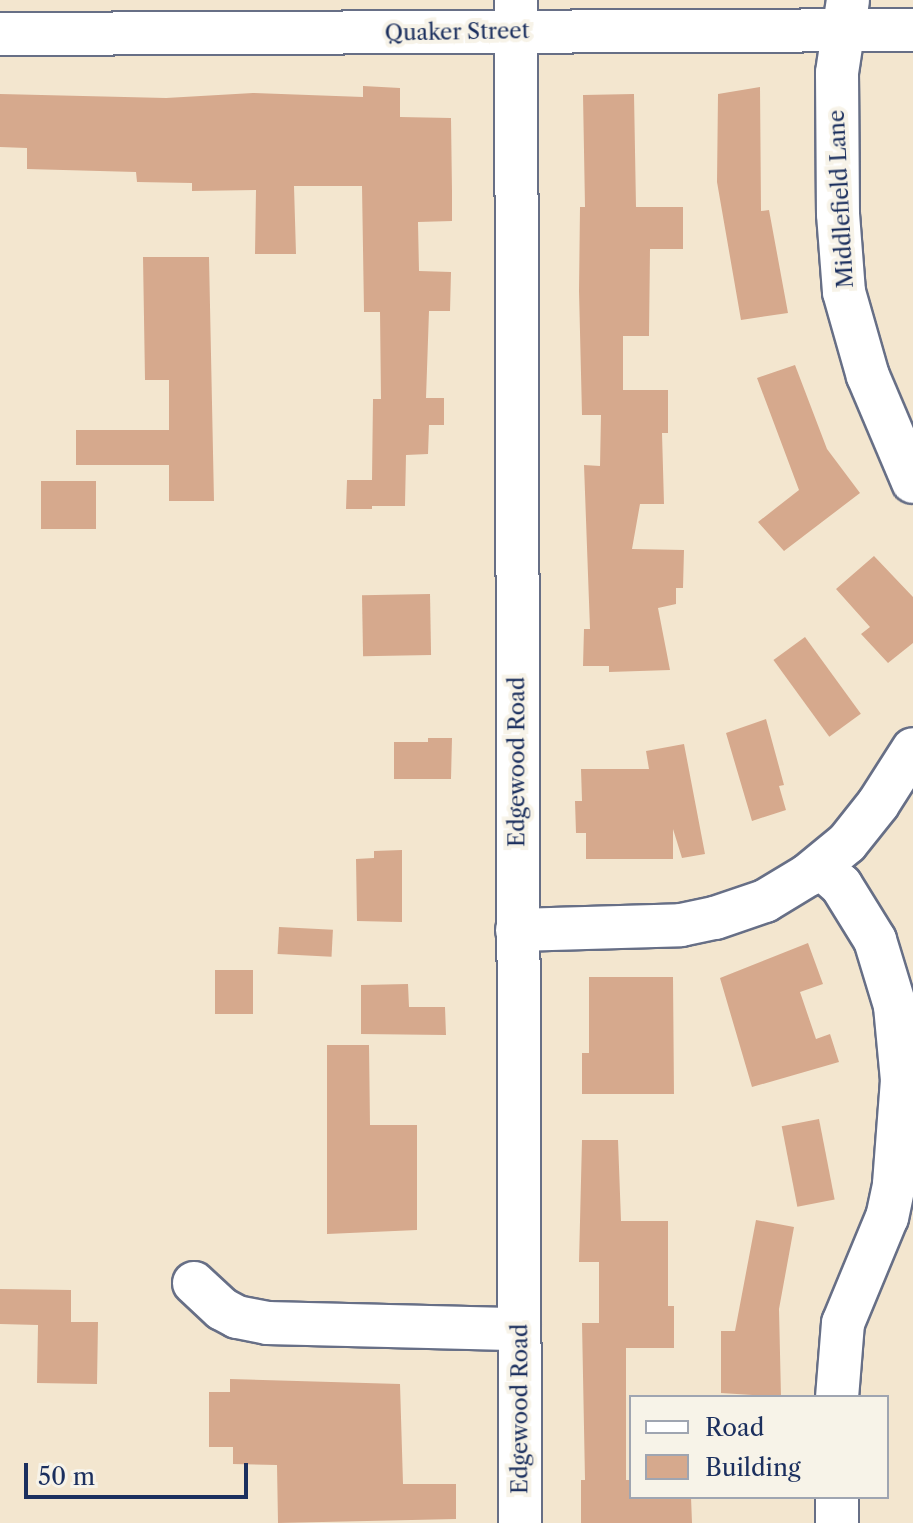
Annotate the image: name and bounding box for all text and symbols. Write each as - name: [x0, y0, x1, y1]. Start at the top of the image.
- street label: Quaker Street: [384, 18, 530, 46]
- street label: Middlefield Lane: [823, 109, 859, 289]
- street label: Edgewood Road: [504, 677, 530, 847]
- street label: Edgewood Road: [507, 1324, 533, 1494]
- legend: [629, 1395, 889, 1499]
- text: Road: [705, 1413, 764, 1442]
- scale bar: [28, 1447, 252, 1497]
- text: Building: [705, 1453, 801, 1482]
- text: 50 m: [38, 1462, 95, 1491]

